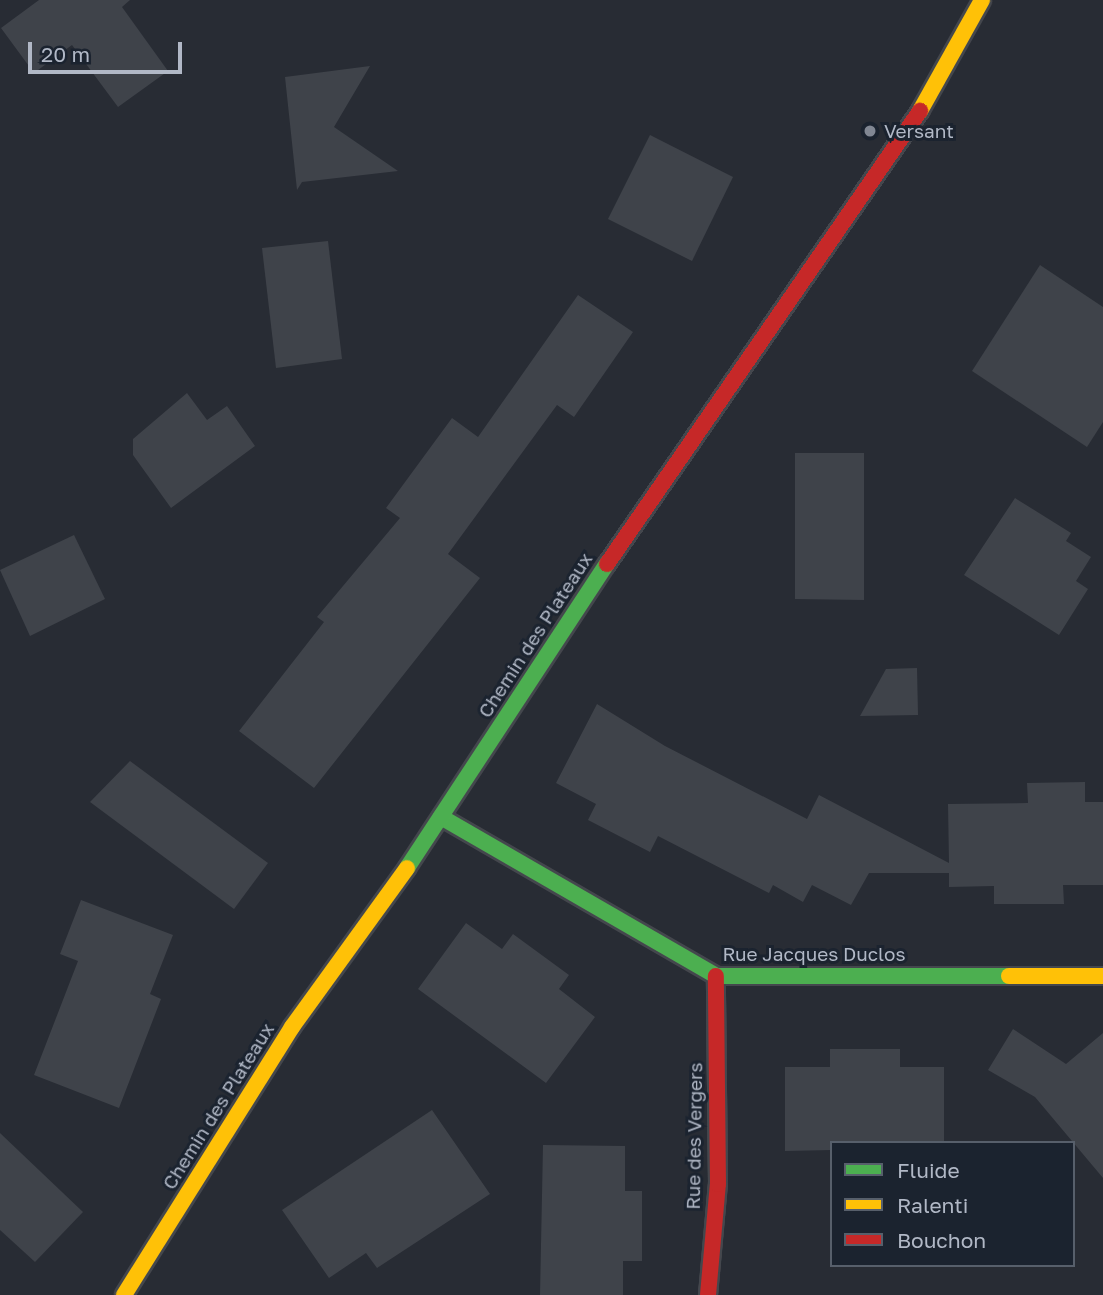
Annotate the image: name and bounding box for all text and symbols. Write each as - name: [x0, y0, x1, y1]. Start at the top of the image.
- scale bar: [32, 28, 186, 72]
- text: 20 m: [41, 41, 90, 67]
- place label: Versant: [884, 120, 954, 142]
- marker: Versant: [862, 123, 878, 139]
- street label: Chemin des Plateaux: [473, 548, 597, 722]
- street label: Rue Jacques Duclos: [723, 943, 905, 965]
- street label: Chemin des Plateaux: [157, 1019, 279, 1193]
- street label: Rue des Vergers: [681, 1062, 707, 1210]
- legend: [830, 1141, 1075, 1267]
- text: Fluide: [897, 1157, 960, 1183]
- text: Ralenti: [897, 1192, 968, 1218]
- text: Bouchon: [897, 1227, 986, 1253]

